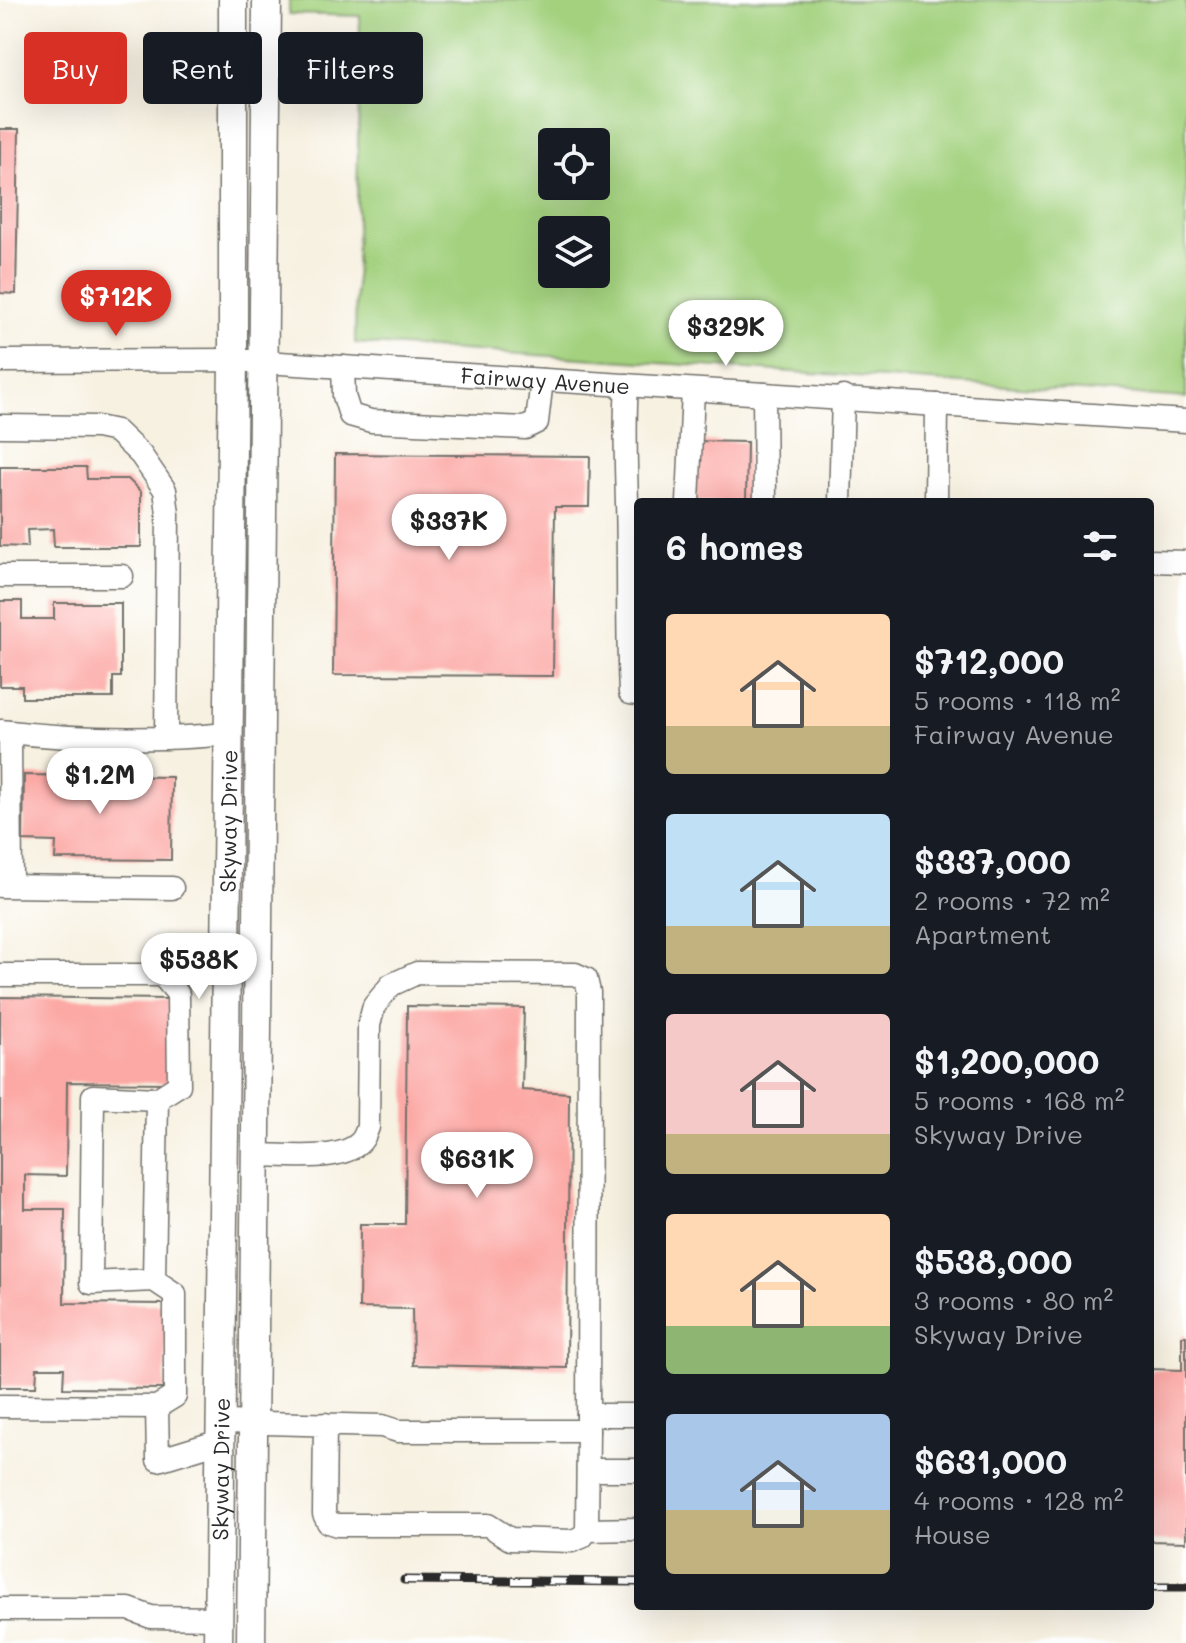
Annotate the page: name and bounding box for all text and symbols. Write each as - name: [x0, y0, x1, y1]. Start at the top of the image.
- chip: Buy: [24, 32, 127, 104]
- chip: Rent: [143, 32, 262, 104]
- chip: Filters: [278, 32, 423, 104]
- map controls: [538, 128, 610, 288]
- button: locate: [538, 128, 610, 200]
- button: layers: [538, 216, 610, 288]
- pin: $712K: [60, 270, 172, 338]
- text: $712K: [79, 279, 153, 313]
- pin: $329K: [670, 300, 782, 368]
- text: $329K: [687, 309, 765, 343]
- street label: Fairway Avenue: [460, 360, 631, 400]
- pin: $337K: [393, 494, 505, 562]
- text: $337K: [410, 503, 488, 537]
- text: 6 homes: [666, 524, 804, 569]
- icon: filters: [1078, 524, 1122, 568]
- text: $712,000: [914, 638, 1064, 683]
- icon: home: [730, 646, 826, 742]
- text: 5 rooms · 118 m²: [914, 683, 1121, 717]
- text: Fairway Avenue: [914, 717, 1114, 751]
- pin: $1.2M: [44, 748, 156, 816]
- street label: Skyway Drive: [212, 749, 243, 893]
- text: $1.2M: [64, 757, 136, 791]
- text: $337,000: [914, 838, 1071, 883]
- icon: home: [730, 846, 826, 942]
- text: 2 rooms · 72 m²: [914, 883, 1110, 917]
- text: Apartment: [914, 917, 1051, 951]
- pin: $538K: [143, 933, 255, 1001]
- text: $538K: [159, 942, 239, 976]
- text: $1,200,000: [914, 1038, 1099, 1083]
- icon: home: [730, 1046, 826, 1142]
- text: 5 rooms · 168 m²: [914, 1083, 1125, 1117]
- text: Skyway Drive: [914, 1117, 1083, 1151]
- pin: $631K: [421, 1132, 533, 1200]
- text: $631K: [439, 1141, 515, 1175]
- text: $538,000: [914, 1238, 1072, 1283]
- icon: home: [730, 1246, 826, 1342]
- text: 3 rooms · 80 m²: [914, 1283, 1113, 1317]
- text: Skyway Drive: [914, 1317, 1083, 1351]
- street label: Skyway Drive: [205, 1397, 235, 1541]
- text: $631,000: [914, 1438, 1067, 1483]
- icon: home: [730, 1446, 826, 1542]
- text: 4 rooms · 128 m²: [914, 1483, 1124, 1517]
- text: House: [914, 1517, 991, 1551]

